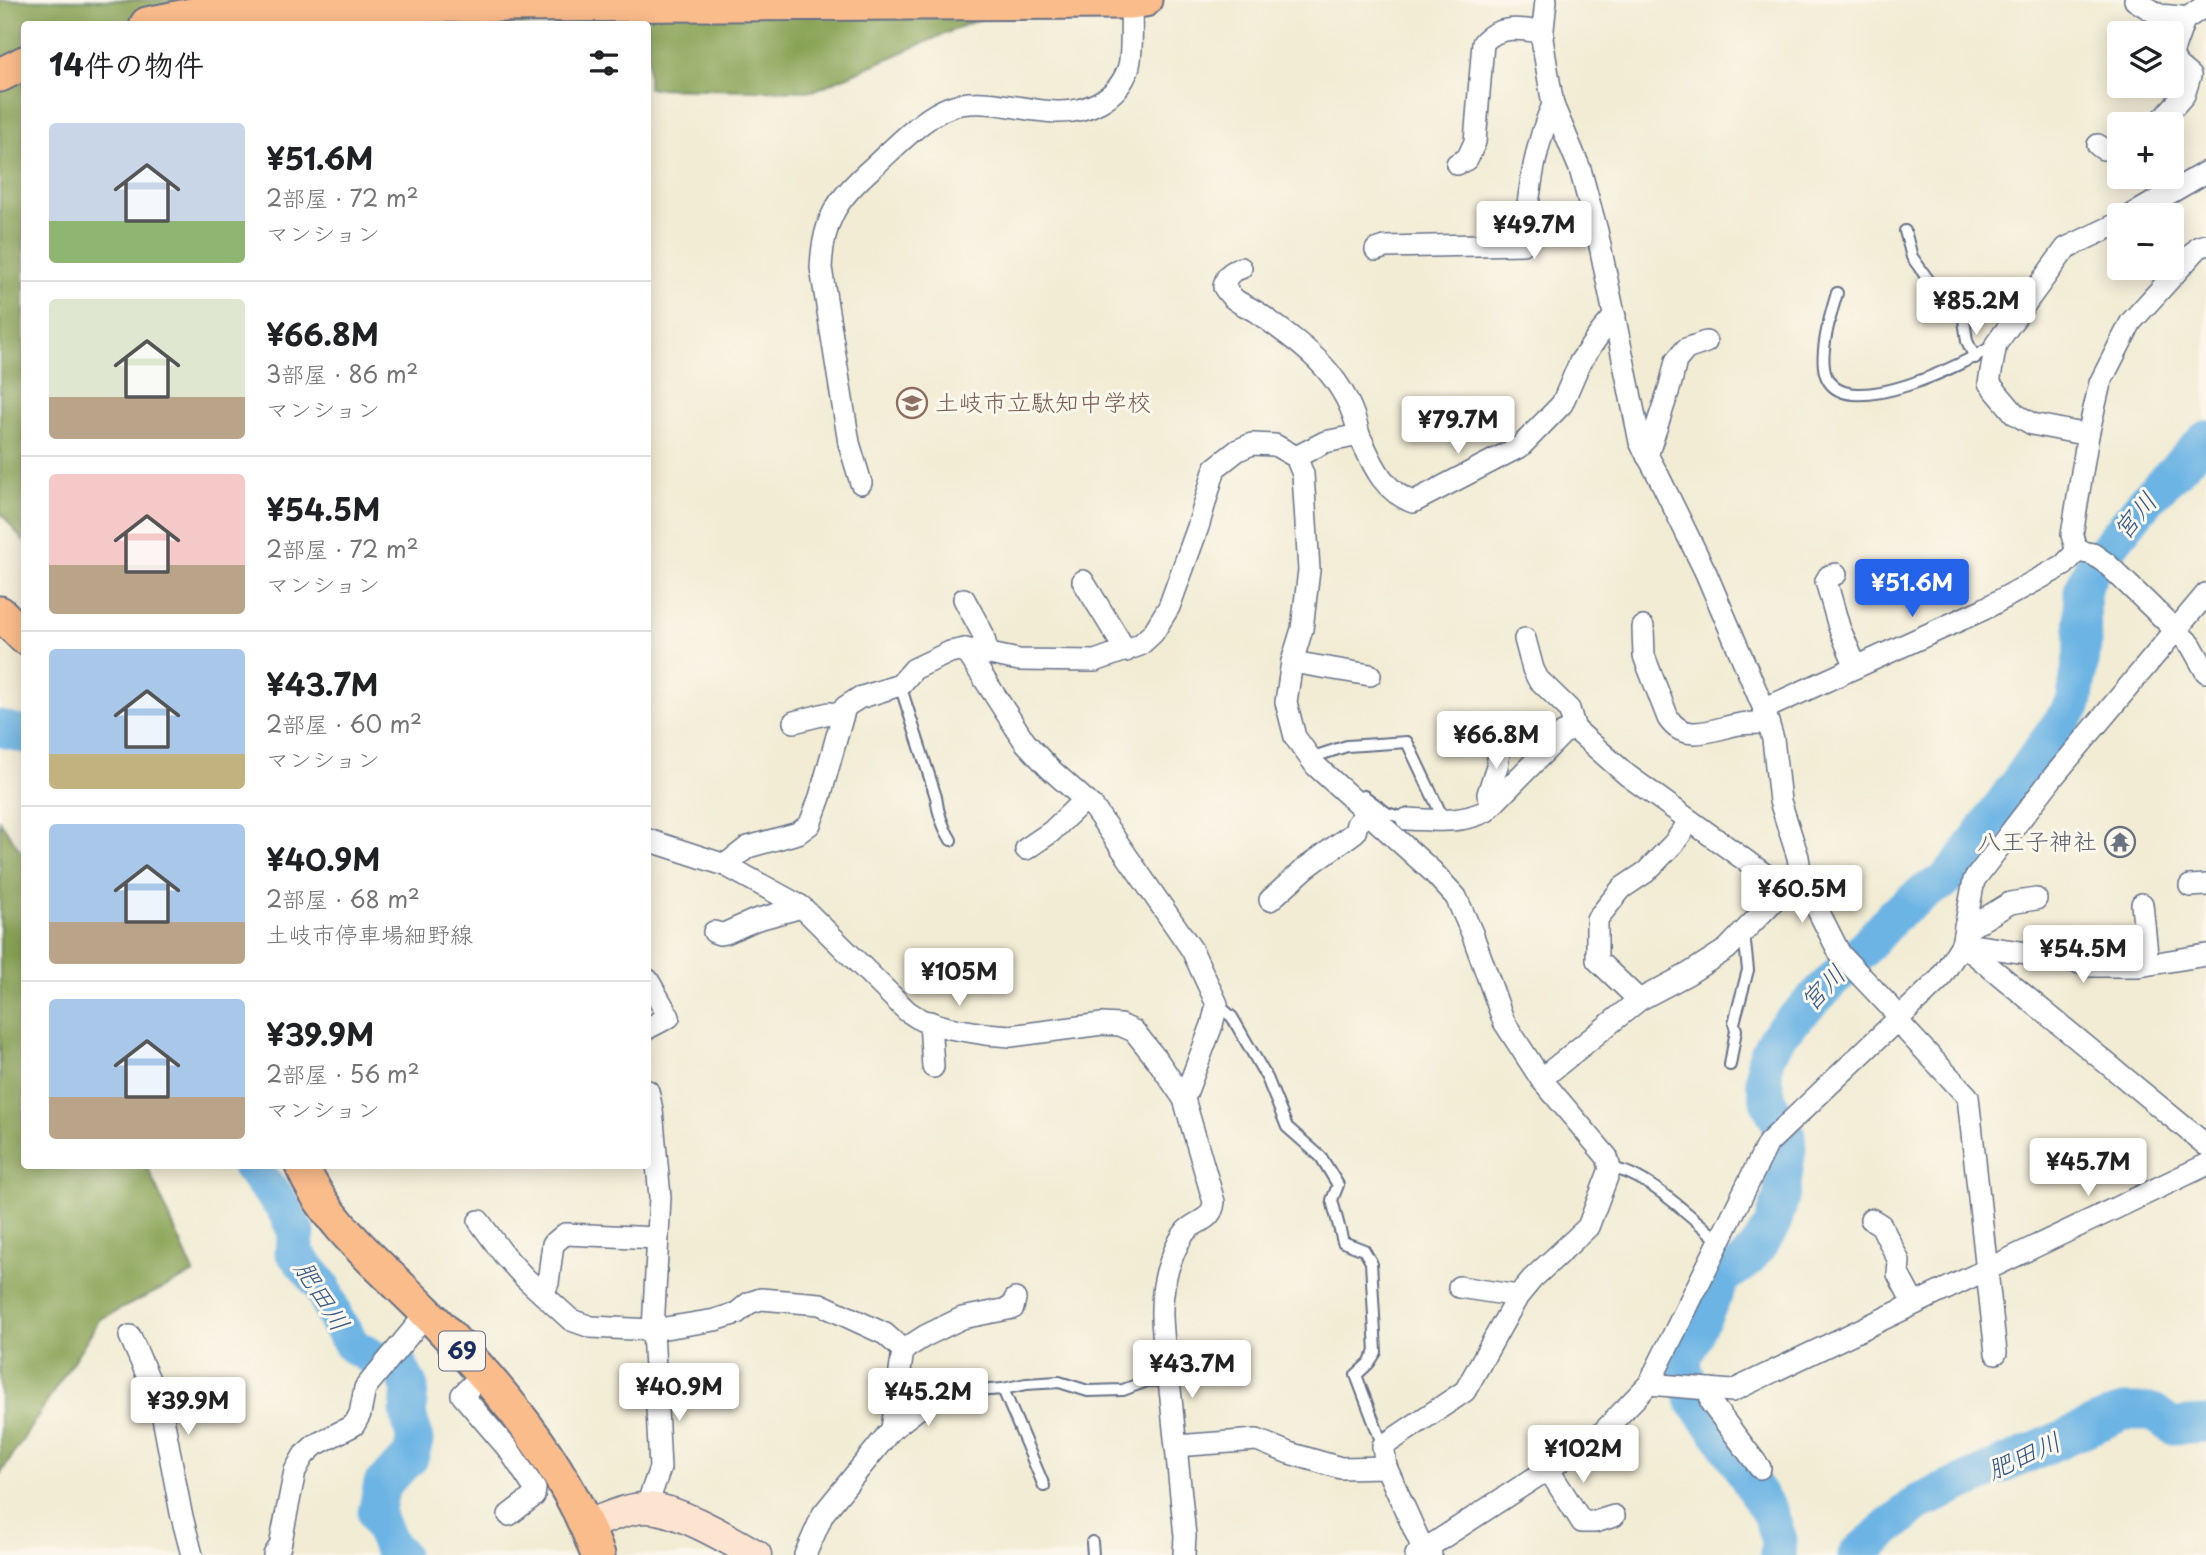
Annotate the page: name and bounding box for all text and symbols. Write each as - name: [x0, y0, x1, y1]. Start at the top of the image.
- map controls: [2107, 21, 2184, 280]
- button: layers: [2107, 21, 2184, 98]
- text: 14件の物件: [49, 41, 204, 86]
- icon: filters: [585, 44, 623, 82]
- button: +: [2107, 112, 2184, 189]
- text: ¥51.6M: [266, 135, 373, 180]
- icon: home: [105, 151, 189, 235]
- text: 2部屋 · 72 m²: [266, 180, 419, 215]
- pin: ¥49.7M: [1477, 202, 1591, 261]
- button: −: [2107, 203, 2184, 280]
- text: ¥49.7M: [1493, 206, 1575, 241]
- text: マンション: [266, 215, 380, 250]
- pin: ¥85.2M: [1919, 278, 2033, 337]
- text: ¥85.2M: [1933, 282, 2019, 317]
- text: ¥66.8M: [266, 311, 379, 356]
- icon: home: [105, 327, 189, 411]
- text: 3部屋 · 86 m²: [266, 356, 418, 391]
- place label: 土岐市立駄知中学校: [935, 383, 1151, 419]
- school or university icon: 土岐市立駄知中学校: [895, 386, 929, 420]
- text: マンション: [266, 391, 380, 426]
- pin: ¥79.7M: [1401, 396, 1515, 456]
- text: ¥79.7M: [1418, 401, 1498, 436]
- water label: 宮川: [2102, 483, 2166, 547]
- text: ¥54.5M: [266, 486, 380, 531]
- icon: home: [105, 502, 189, 586]
- text: 2部屋 · 72 m²: [266, 531, 419, 566]
- pin: ¥51.6M: [1855, 560, 1969, 619]
- text: ¥51.6M: [1871, 564, 1953, 599]
- text: マンション: [266, 566, 380, 601]
- text: ¥43.7M: [266, 661, 378, 706]
- icon: home: [105, 677, 189, 761]
- text: 2部屋 · 60 m²: [266, 706, 422, 741]
- pin: ¥66.8M: [1439, 712, 1553, 771]
- text: ¥66.8M: [1453, 716, 1539, 751]
- text: マンション: [266, 741, 380, 776]
- place label: 八王子神社: [1977, 822, 2097, 858]
- temple icon: 八王子神社: [2103, 825, 2137, 859]
- text: ¥40.9M: [266, 836, 380, 881]
- icon: home: [105, 852, 189, 936]
- pin: ¥60.5M: [1745, 866, 1859, 925]
- text: ¥60.5M: [1757, 870, 1847, 905]
- text: 2部屋 · 68 m²: [266, 881, 420, 916]
- text: 土岐市停車場細野線: [266, 916, 473, 951]
- pin: ¥54.5M: [2026, 926, 2140, 985]
- text: ¥54.5M: [2039, 930, 2127, 965]
- pin: ¥105M: [910, 948, 1008, 1008]
- text: ¥105M: [920, 953, 998, 988]
- water label: 宮川: [1790, 955, 1854, 1019]
- text: ¥39.9M: [266, 1011, 374, 1056]
- icon: home: [105, 1027, 189, 1111]
- text: 2部屋 · 56 m²: [266, 1056, 420, 1091]
- text: マンション: [266, 1091, 380, 1126]
- pin: ¥45.7M: [2031, 1138, 2145, 1198]
- text: ¥45.7M: [2046, 1143, 2130, 1178]
- water label: 肥田川: [286, 1252, 360, 1339]
- road number: 69: [439, 1332, 485, 1370]
- pin: ¥43.7M: [1135, 1340, 1249, 1400]
- text: ¥43.7M: [1149, 1345, 1235, 1380]
- pin: ¥40.9M: [622, 1364, 736, 1423]
- text: ¥40.9M: [635, 1368, 723, 1403]
- pin: ¥45.2M: [871, 1368, 985, 1428]
- text: ¥45.2M: [884, 1373, 972, 1408]
- pin: ¥39.9M: [131, 1378, 245, 1437]
- text: ¥39.9M: [147, 1382, 229, 1417]
- water label: 肥田川: [1980, 1421, 2067, 1488]
- pin: ¥102M: [1534, 1426, 1632, 1485]
- text: ¥102M: [1544, 1430, 1622, 1465]

